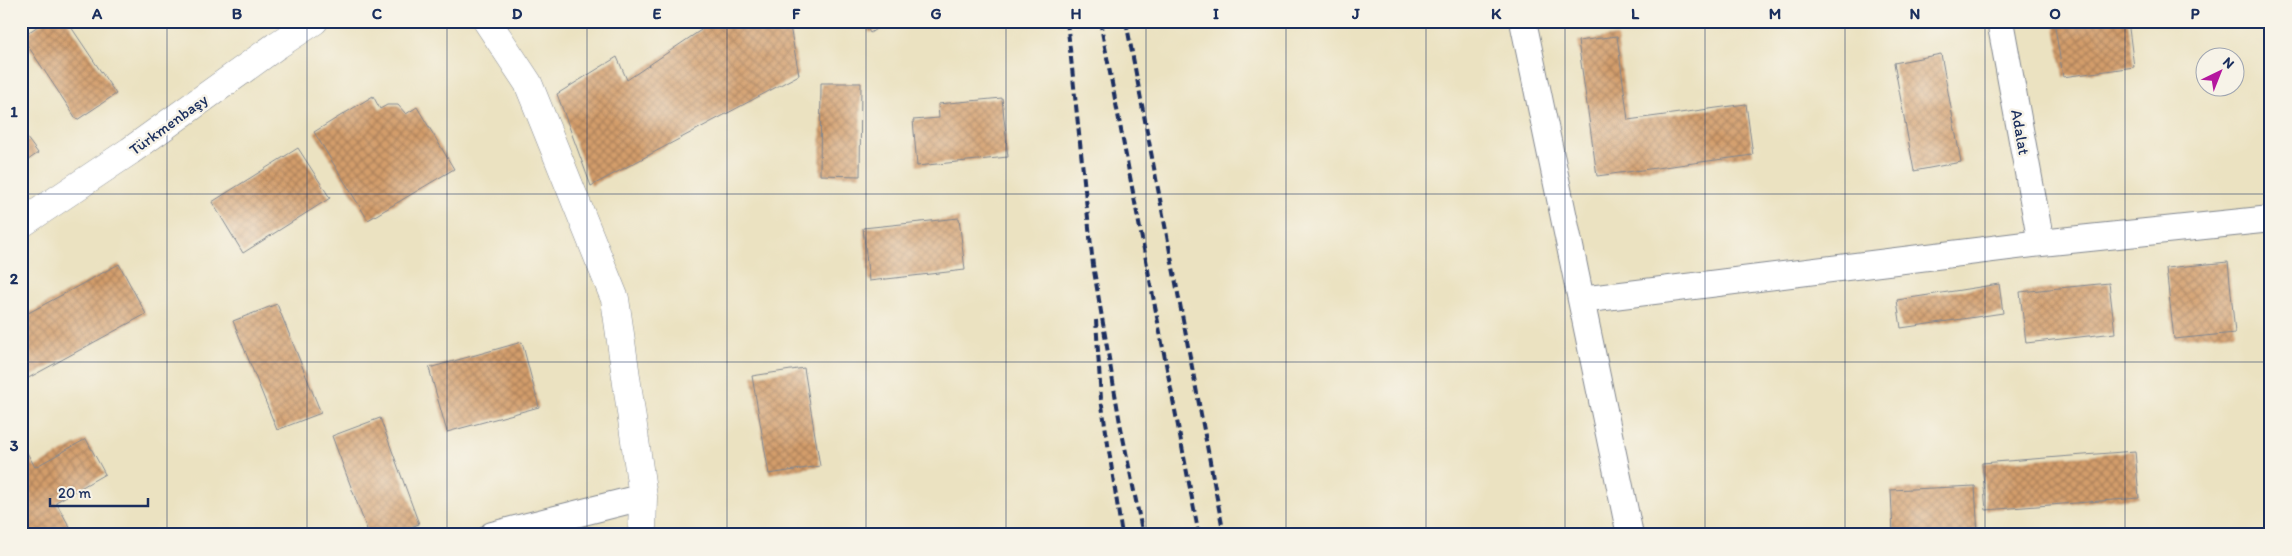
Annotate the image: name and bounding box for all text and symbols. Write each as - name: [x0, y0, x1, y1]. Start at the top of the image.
- text: A: [91, 4, 103, 23]
- text: B: [232, 4, 243, 23]
- text: C: [372, 4, 383, 23]
- text: D: [512, 4, 523, 23]
- text: E: [653, 4, 662, 23]
- text: F: [792, 4, 801, 23]
- text: G: [930, 4, 942, 23]
- text: H: [1070, 4, 1082, 23]
- text: I: [1213, 4, 1219, 23]
- text: J: [1351, 4, 1360, 23]
- text: K: [1491, 4, 1502, 23]
- text: L: [1631, 4, 1640, 23]
- text: M: [1769, 4, 1781, 23]
- text: N: [1910, 4, 1920, 23]
- text: O: [2049, 4, 2061, 23]
- text: P: [2190, 4, 2200, 23]
- north arrow: [2194, 48, 2244, 98]
- text: N: [2219, 53, 2238, 72]
- street label: Türkmenbaşy: [125, 89, 212, 159]
- text: 1: [10, 102, 18, 121]
- street label: Adalat: [2007, 108, 2034, 156]
- text: 2: [10, 269, 19, 288]
- text: 3: [10, 436, 19, 455]
- scale bar: [50, 476, 148, 508]
- text: 20 m: [58, 484, 92, 502]

